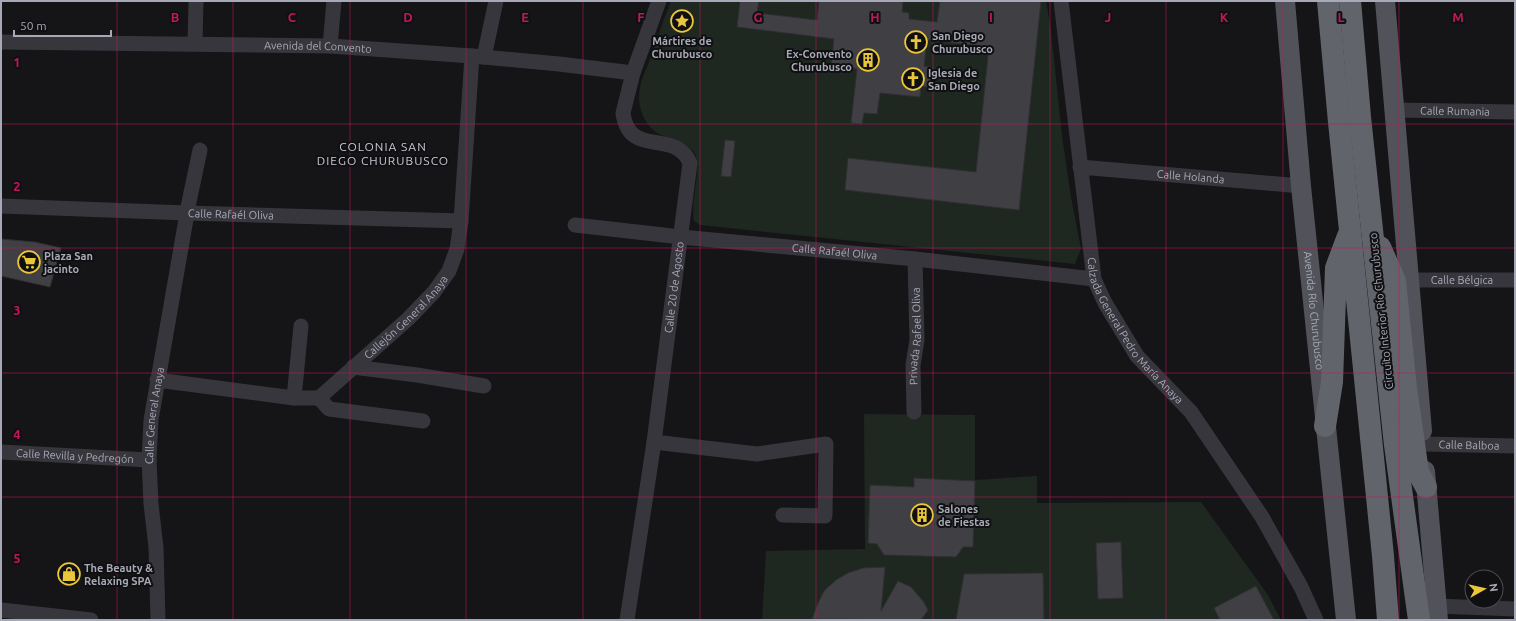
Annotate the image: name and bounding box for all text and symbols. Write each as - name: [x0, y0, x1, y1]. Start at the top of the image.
- place icon: Mártires de Churubusco: [669, 8, 695, 34]
- text: B: [171, 10, 180, 24]
- text: C: [288, 10, 297, 24]
- text: D: [403, 10, 413, 24]
- text: E: [521, 10, 529, 24]
- text: F: [637, 10, 645, 24]
- text: G: [754, 10, 763, 24]
- text: H: [870, 10, 880, 24]
- text: I: [989, 10, 993, 24]
- text: J: [1105, 10, 1111, 24]
- text: K: [1220, 10, 1229, 24]
- text: L: [1337, 10, 1345, 24]
- text: M: [1452, 10, 1464, 24]
- scale bar: [14, 12, 111, 38]
- text: 50 m: [20, 19, 47, 32]
- church icon: San Diego Churubusco: [903, 29, 929, 55]
- place label: San Diego Churubusco: [932, 30, 993, 55]
- place label: Mártires de Churubusco: [652, 35, 713, 60]
- street label: Avenida del Convento: [264, 39, 372, 55]
- building icon: Ex-Convento Churubusco: [855, 47, 881, 73]
- place label: Ex-Convento Churubusco: [786, 48, 852, 73]
- text: 1: [13, 55, 21, 69]
- church icon: Iglesia de San Diego: [900, 66, 926, 92]
- place label: Iglesia de San Diego: [928, 67, 980, 92]
- street label: Calle Rumania: [1420, 104, 1490, 118]
- district label: COLONIA SAN DIEGO CHURUBUSCO: [317, 140, 449, 167]
- street label: Calle Holanda: [1156, 168, 1225, 185]
- text: 2: [13, 179, 21, 193]
- street label: Calle Rafaél Oliva: [188, 207, 274, 222]
- street label: Circuito Interior Río Churubusco: [1367, 232, 1395, 390]
- street label: Calle 20 de Agosto: [662, 241, 686, 334]
- street label: Calle Rafaél Oliva: [791, 241, 878, 261]
- supermarket icon: Plaza San jacinto: [16, 249, 42, 275]
- place label: Plaza San jacinto: [43, 250, 93, 275]
- street label: Avenida Río Churubusco: [1302, 251, 1326, 371]
- street label: Calzada General Pedro María Anaya: [1085, 257, 1186, 406]
- street label: Callejón General Anaya: [362, 273, 450, 361]
- street label: Calle Bélgica: [1431, 274, 1493, 286]
- street label: Privada Rafael Oliva: [907, 287, 923, 385]
- text: 3: [13, 303, 21, 317]
- street label: Calle General Anaya: [143, 366, 166, 465]
- text: 4: [13, 427, 21, 441]
- street label: Calle Balboa: [1438, 438, 1500, 452]
- street label: Calle Revilla y Pedregón: [16, 447, 134, 465]
- building icon: Salones de Fiestas: [909, 502, 935, 528]
- place label: Salones de Fiestas: [938, 503, 990, 528]
- text: 5: [13, 551, 21, 565]
- shop icon: The Beauty & Relaxing SPA: [56, 561, 82, 587]
- place label: The Beauty & Relaxing SPA: [84, 562, 153, 587]
- north arrow: [1464, 569, 1504, 609]
- text: N: [1487, 583, 1500, 593]

